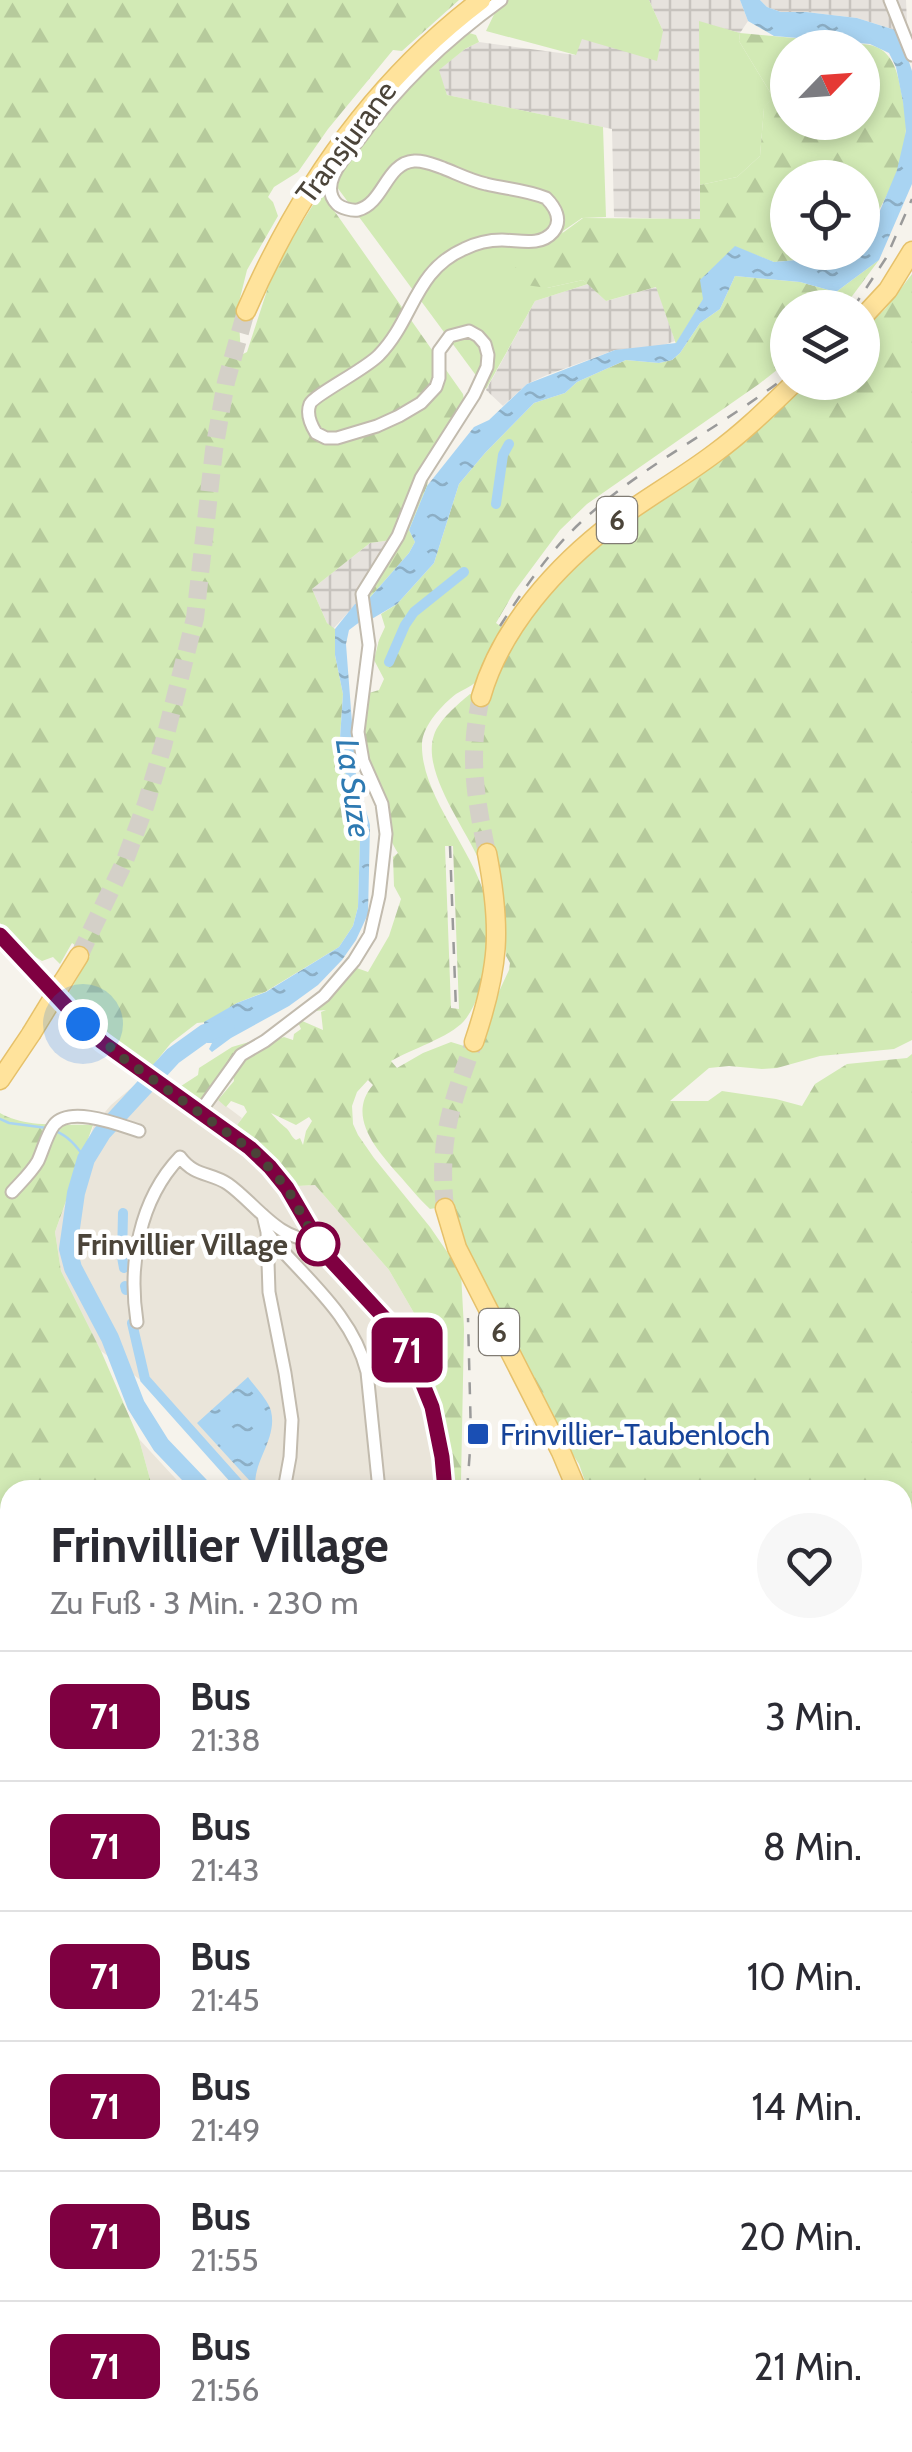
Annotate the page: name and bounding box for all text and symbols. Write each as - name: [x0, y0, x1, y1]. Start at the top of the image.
- north arrow: [770, 30, 880, 140]
- map controls: [770, 30, 880, 400]
- street label: Transjurane: [288, 73, 404, 211]
- button: locate: [770, 160, 880, 270]
- button: layers: [770, 290, 880, 400]
- road number: 6: [597, 497, 637, 543]
- water label: La Suze: [328, 736, 380, 840]
- your location: [58, 999, 108, 1049]
- marker: Frinvillier Village: [297, 1223, 339, 1265]
- place label: Frinvillier Village: [76, 1226, 288, 1263]
- road number: 6: [479, 1309, 519, 1355]
- line badge: 71: [362, 1318, 452, 1382]
- text: 71: [392, 1329, 422, 1372]
- place label: Frinvillier-Taubenloch: [500, 1416, 770, 1453]
- marker: Frinvillier-Taubenloch: [465, 1421, 491, 1447]
- button: heart: [757, 1513, 862, 1618]
- text: Frinvillier Village: [50, 1516, 389, 1574]
- text: Zu Fuß · 3 Min. · 230 m: [50, 1583, 358, 1622]
- text: Bus: [190, 1673, 251, 1720]
- text: 3 Min.: [765, 1693, 862, 1740]
- text: 71: [90, 1695, 120, 1738]
- text: 21:38: [190, 1720, 261, 1759]
- text: Bus: [190, 1803, 251, 1850]
- text: 8 Min.: [763, 1823, 862, 1870]
- text: 71: [90, 1825, 120, 1868]
- text: 21:43: [190, 1850, 260, 1889]
- text: Bus: [190, 1933, 251, 1980]
- text: 10 Min.: [747, 1953, 862, 2000]
- text: 71: [90, 1955, 120, 1998]
- text: 21:45: [190, 1980, 260, 2019]
- text: Bus: [190, 2063, 251, 2110]
- text: 14 Min.: [751, 2083, 862, 2130]
- text: 71: [90, 2085, 120, 2128]
- text: 21:49: [190, 2110, 261, 2149]
- text: Bus: [190, 2193, 251, 2240]
- text: 20 Min.: [739, 2213, 862, 2260]
- text: 71: [90, 2215, 120, 2258]
- text: 21:55: [190, 2240, 258, 2279]
- text: Bus: [190, 2323, 251, 2370]
- text: 21 Min.: [753, 2343, 862, 2390]
- text: 71: [90, 2345, 120, 2388]
- text: 21:56: [190, 2370, 259, 2409]

